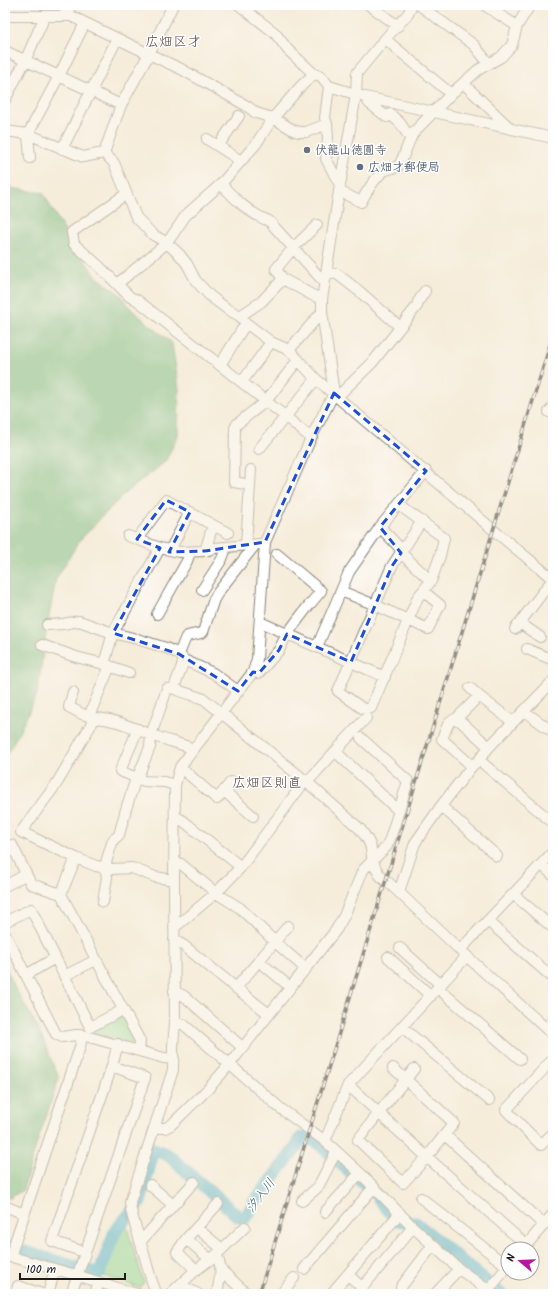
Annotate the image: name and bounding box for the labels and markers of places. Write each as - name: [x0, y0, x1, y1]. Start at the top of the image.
- place label: 伏龍山徳圓寺: [315, 141, 387, 160]
- marker: 伏龍山徳圓寺: [302, 145, 312, 155]
- place label: 広畑才郵便局: [368, 158, 440, 177]
- marker: 広畑才郵便局: [355, 162, 365, 172]

